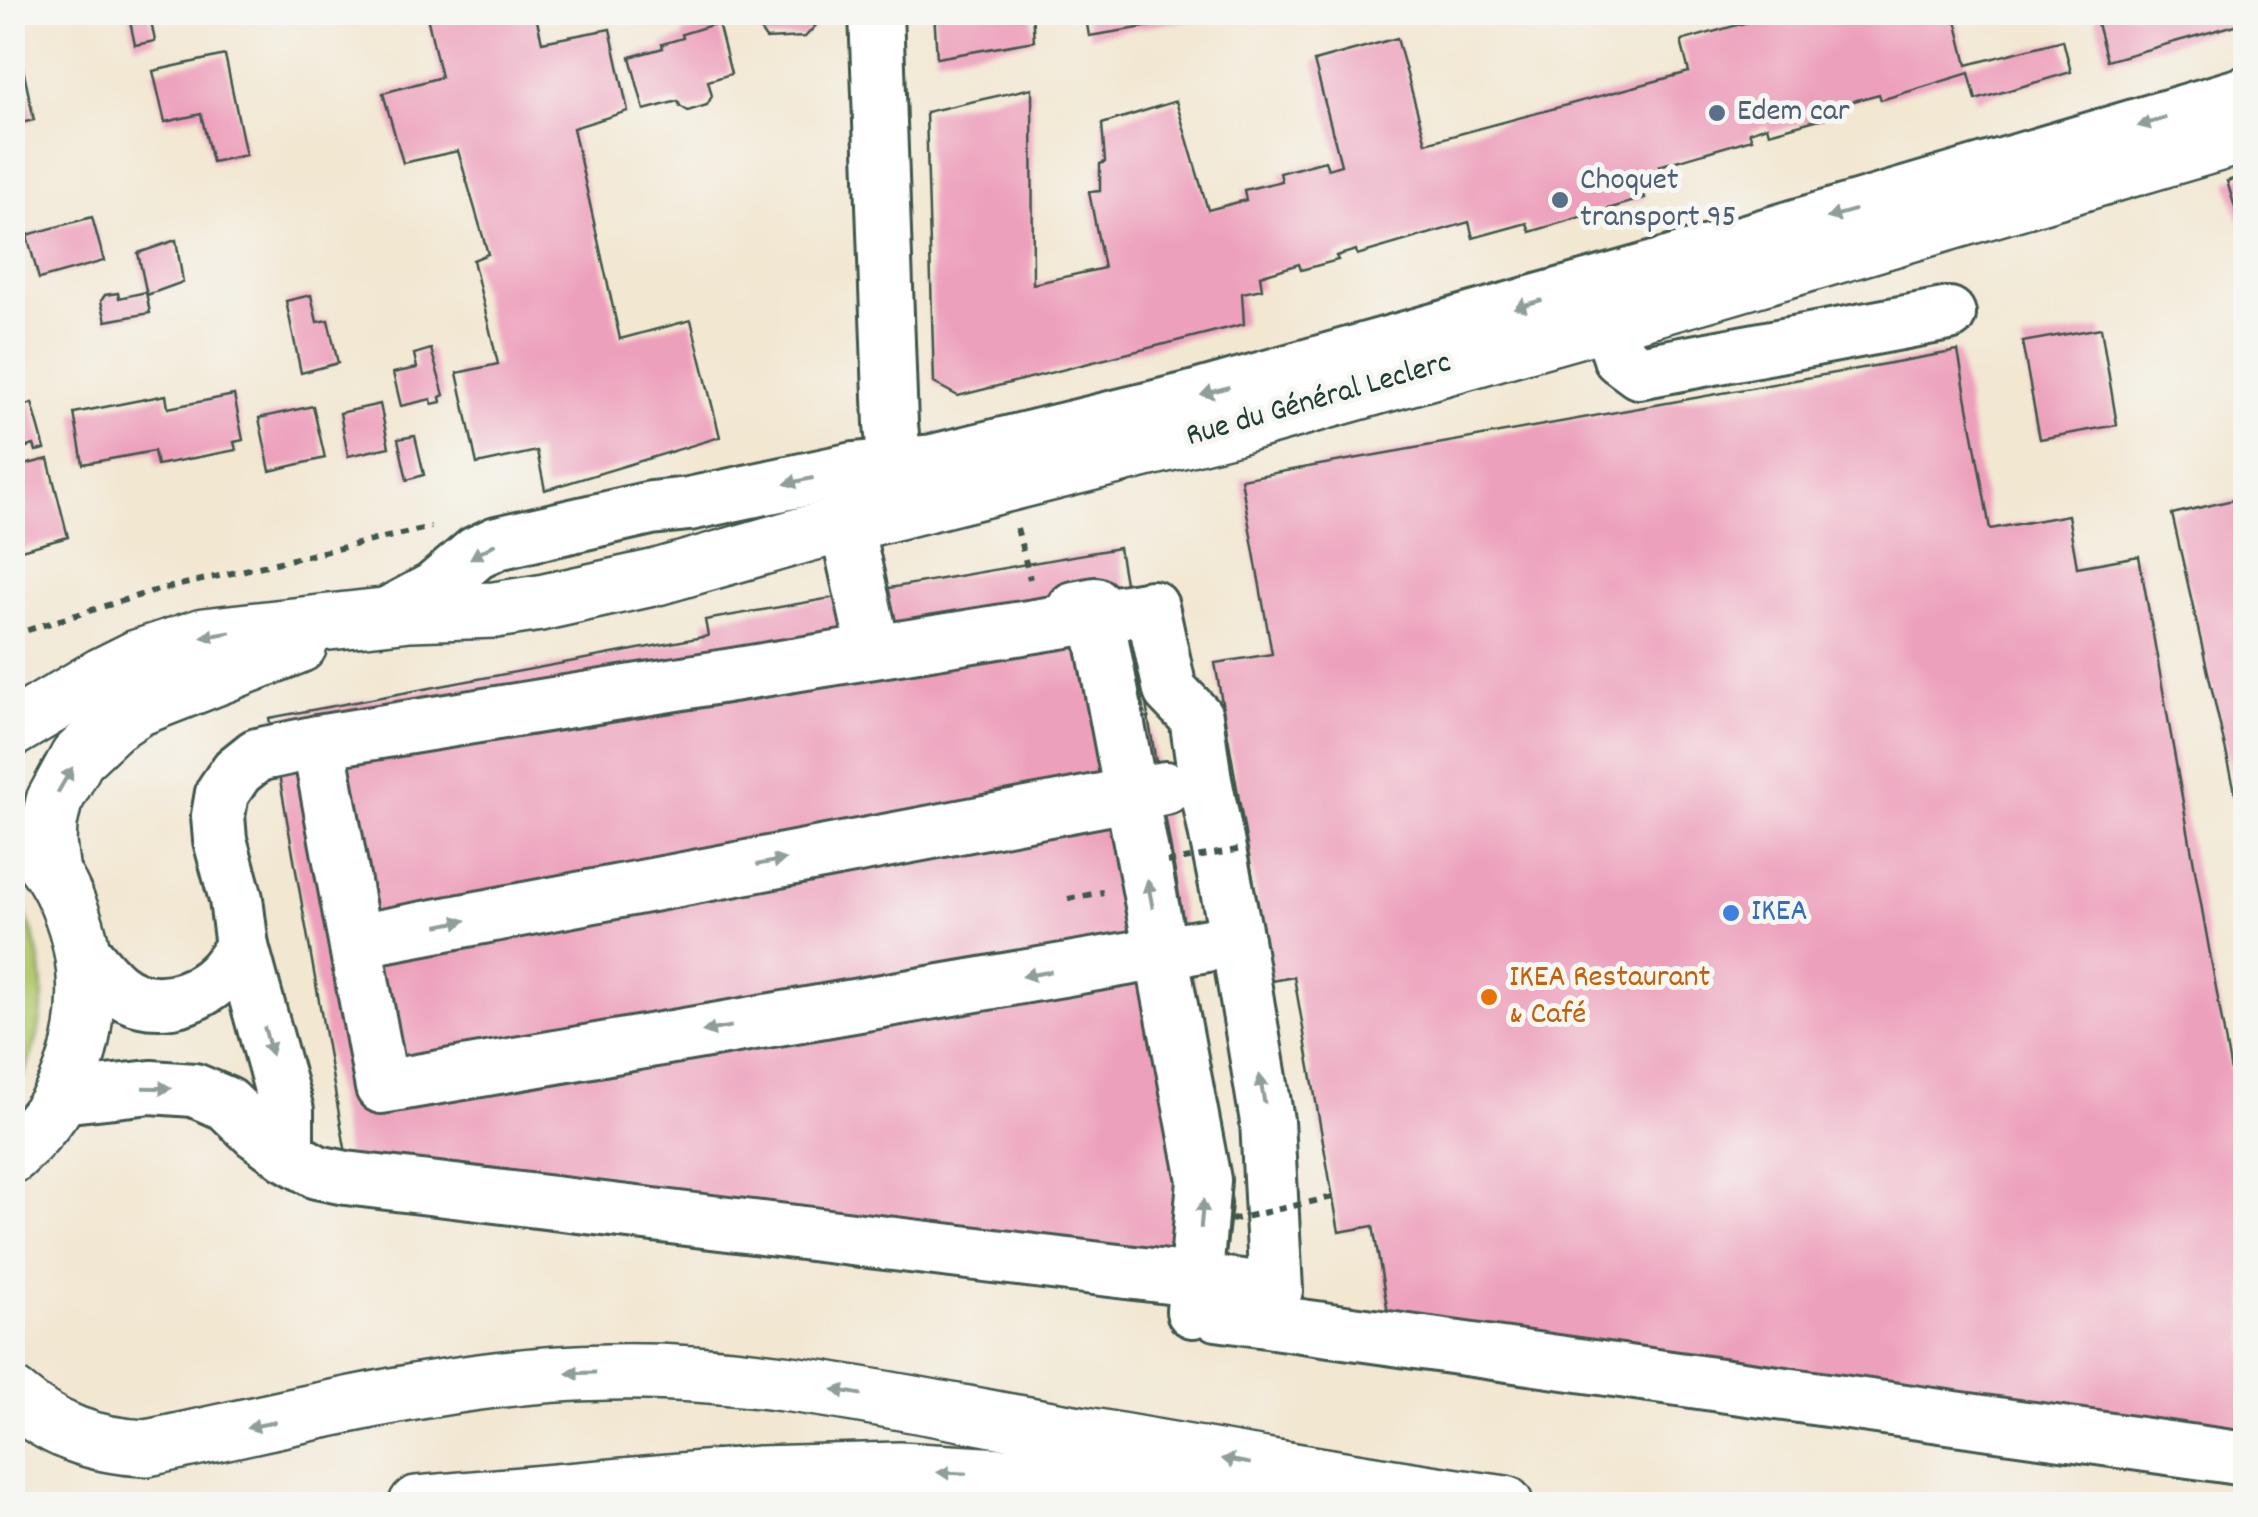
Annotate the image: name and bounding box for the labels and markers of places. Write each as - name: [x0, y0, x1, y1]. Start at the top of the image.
- place label: Edem car: [1737, 90, 1850, 136]
- marker: Edem car: [1706, 102, 1728, 124]
- place label: Choquet transport 95: [1580, 159, 1736, 242]
- marker: Choquet transport 95: [1549, 189, 1571, 211]
- place label: IKEA: [1751, 890, 1808, 936]
- marker: IKEA: [1720, 902, 1742, 924]
- place label: IKEA Restaurant & Café: [1509, 956, 1710, 1039]
- marker: IKEA Restaurant & Café: [1478, 986, 1500, 1008]

